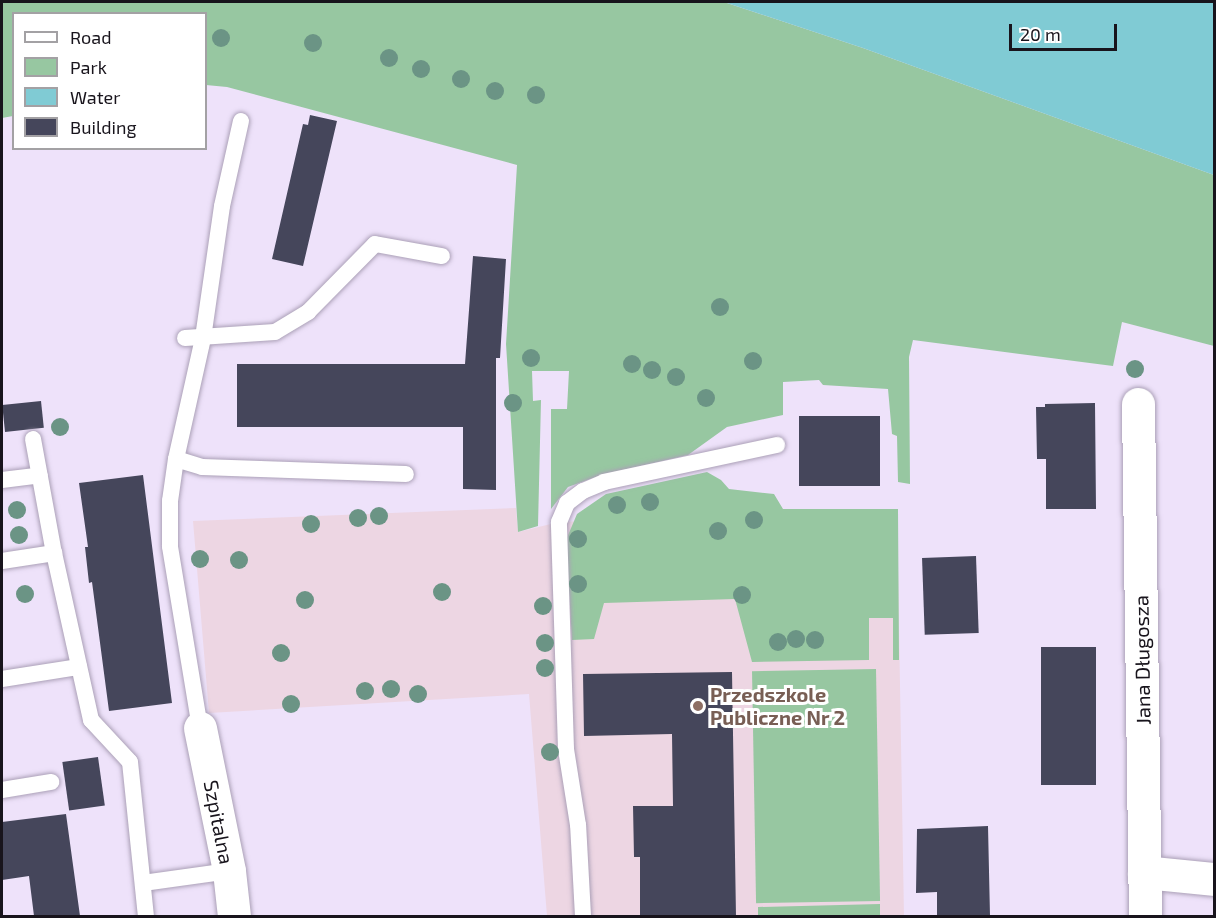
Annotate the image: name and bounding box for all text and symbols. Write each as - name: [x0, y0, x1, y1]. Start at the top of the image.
- legend: [12, 12, 207, 150]
- scale bar: [1012, 12, 1120, 50]
- text: 20 m: [1020, 23, 1061, 45]
- text: Road: [70, 26, 111, 48]
- text: Park: [70, 56, 107, 78]
- text: Water: [70, 86, 120, 108]
- text: Building: [70, 116, 137, 138]
- street label: Jana Długosza: [1129, 595, 1155, 725]
- place label: Przedszkole Publiczne Nr 2: [710, 682, 845, 729]
- marker: Przedszkole Publiczne Nr 2: [691, 699, 705, 713]
- street label: Szpitalna: [199, 778, 239, 866]

